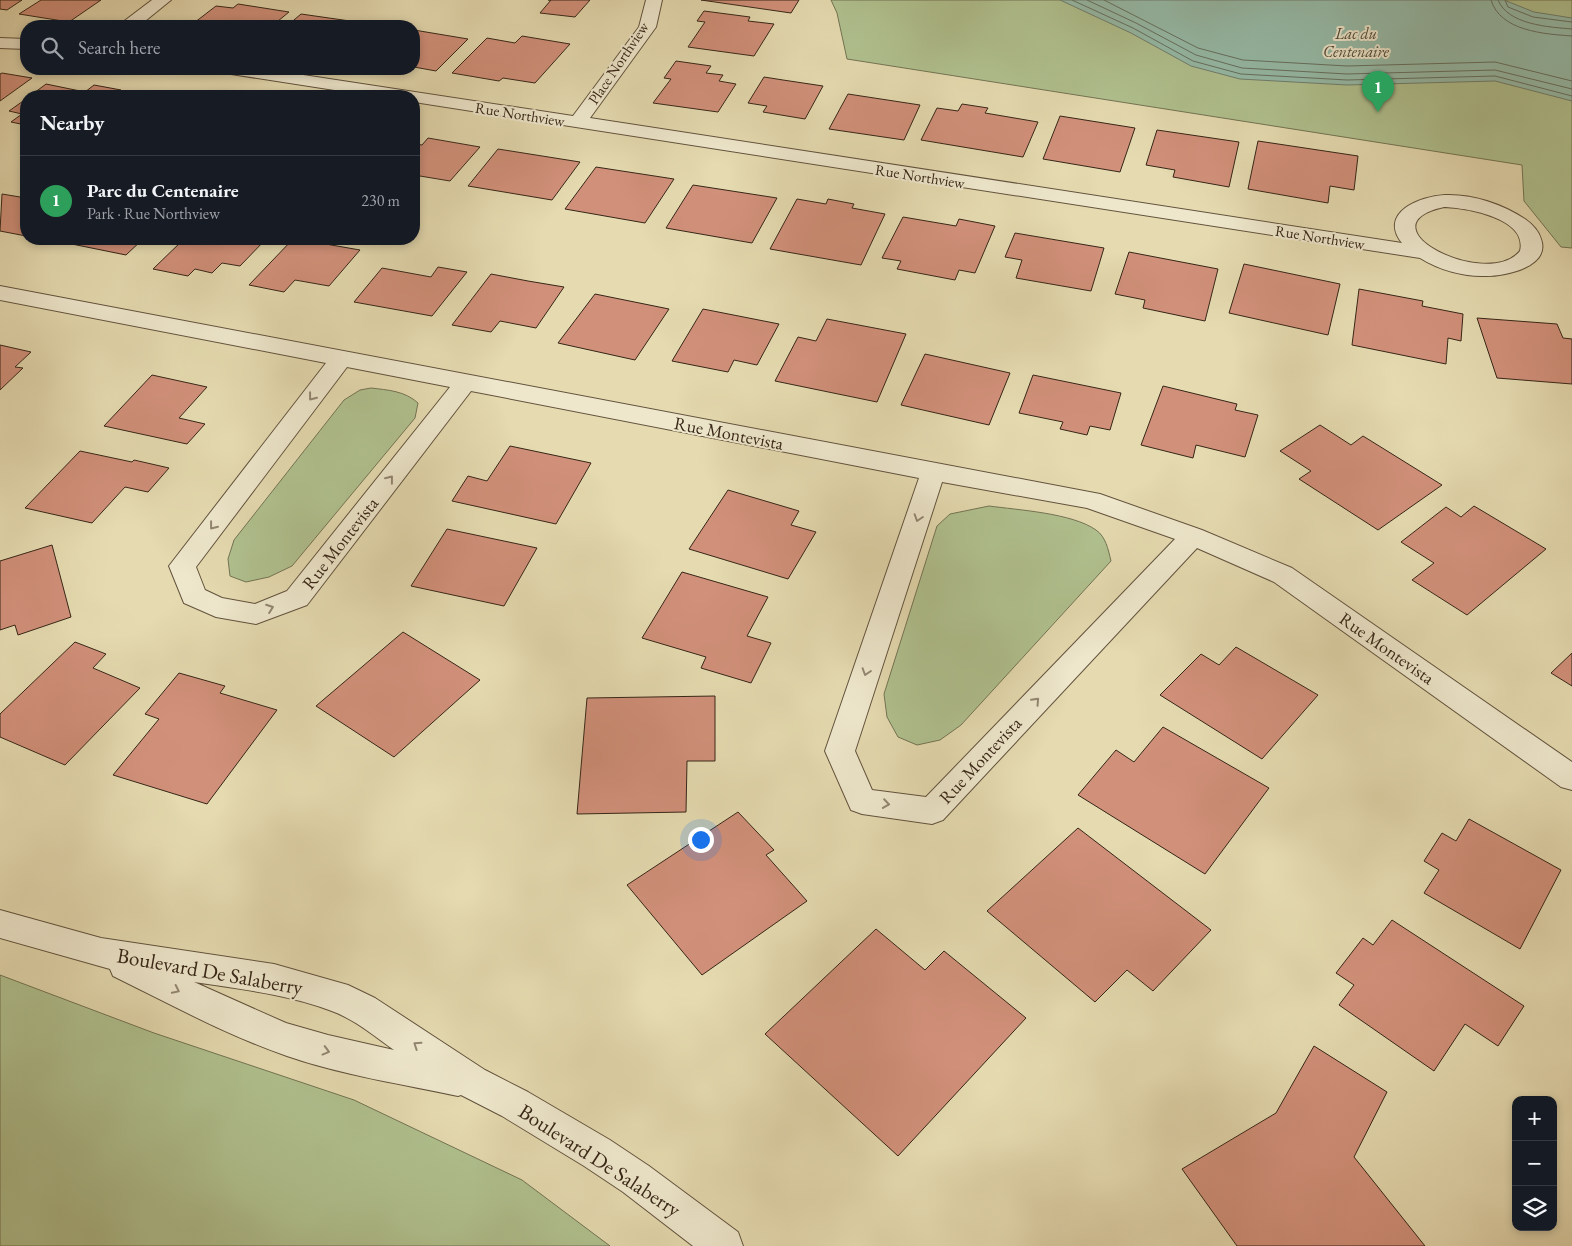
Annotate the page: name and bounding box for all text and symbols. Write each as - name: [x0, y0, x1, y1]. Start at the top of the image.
- street label: Place Northview: [583, 18, 653, 108]
- search box: [20, 20, 420, 75]
- water label: Lac du Centenaire: [1323, 23, 1390, 62]
- icon: search: [38, 34, 66, 62]
- text: Search here: [78, 35, 160, 60]
- pin: 1: [1362, 71, 1394, 112]
- street label: Rue Northview: [474, 98, 567, 131]
- text: Nearby: [40, 109, 104, 136]
- street label: Rue Northview: [874, 160, 967, 193]
- text: Parc du Centenaire: [87, 178, 239, 203]
- text: 1: [52, 190, 60, 211]
- text: 230 m: [361, 190, 400, 211]
- text: Park · Rue Northview: [87, 203, 220, 224]
- street label: Rue Northview: [1274, 221, 1367, 254]
- one-way arrow: [309, 391, 318, 401]
- street label: Rue Montevista: [672, 411, 786, 455]
- one-way arrow: [384, 476, 392, 485]
- street label: Rue Montevista: [297, 492, 384, 594]
- one-way arrow: [913, 513, 923, 522]
- one-way arrow: [210, 520, 219, 530]
- one-way arrow: [265, 604, 273, 614]
- street label: Rue Montevista: [1335, 607, 1440, 690]
- one-way arrow: [862, 667, 872, 676]
- one-way arrow: [1030, 698, 1039, 707]
- street label: Rue Montevista: [934, 711, 1027, 808]
- one-way arrow: [882, 799, 891, 809]
- your location: [688, 827, 714, 853]
- street label: Boulevard De Salaberry: [115, 941, 306, 1001]
- one-way arrow: [171, 983, 180, 994]
- one-way arrow: [413, 1042, 422, 1052]
- one-way arrow: [322, 1045, 331, 1056]
- map controls: [1512, 1096, 1557, 1231]
- button: +: [1512, 1096, 1557, 1141]
- street label: Boulevard De Salaberry: [514, 1097, 687, 1223]
- button: −: [1512, 1141, 1557, 1186]
- button: layers: [1512, 1186, 1557, 1231]

